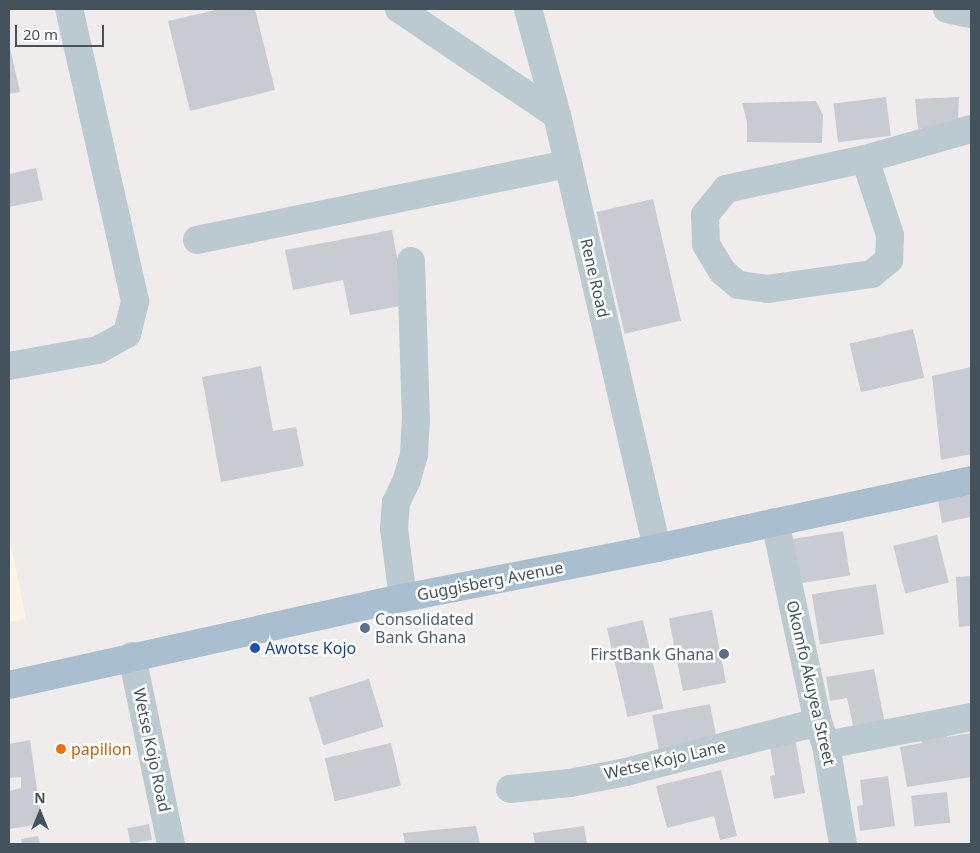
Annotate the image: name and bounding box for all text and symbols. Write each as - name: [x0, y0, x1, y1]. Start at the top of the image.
- scale bar: [18, 15, 106, 47]
- text: 20 m: [23, 24, 58, 44]
- street label: Rene Road: [577, 237, 613, 319]
- street label: Guggisberg Avenue: [415, 557, 565, 605]
- street label: Okomfo Akuyea Street: [783, 599, 839, 767]
- place label: Consolidated Bank Ghana: [375, 609, 474, 647]
- marker: Consolidated Bank Ghana: [359, 622, 371, 634]
- place label: Awotsɛ Kojo: [265, 638, 356, 658]
- marker: Awotsɛ Kojo: [249, 642, 261, 654]
- place label: FirstBank Ghana: [590, 644, 714, 664]
- marker: FirstBank Ghana: [718, 648, 730, 660]
- street label: Wetse Kojo Road: [129, 686, 175, 814]
- street label: Wetse Kojo Lane: [602, 737, 728, 783]
- place label: papilion: [71, 739, 132, 759]
- marker: papilion: [55, 743, 67, 755]
- north arrow: [15, 788, 65, 838]
- text: N: [34, 788, 46, 807]

